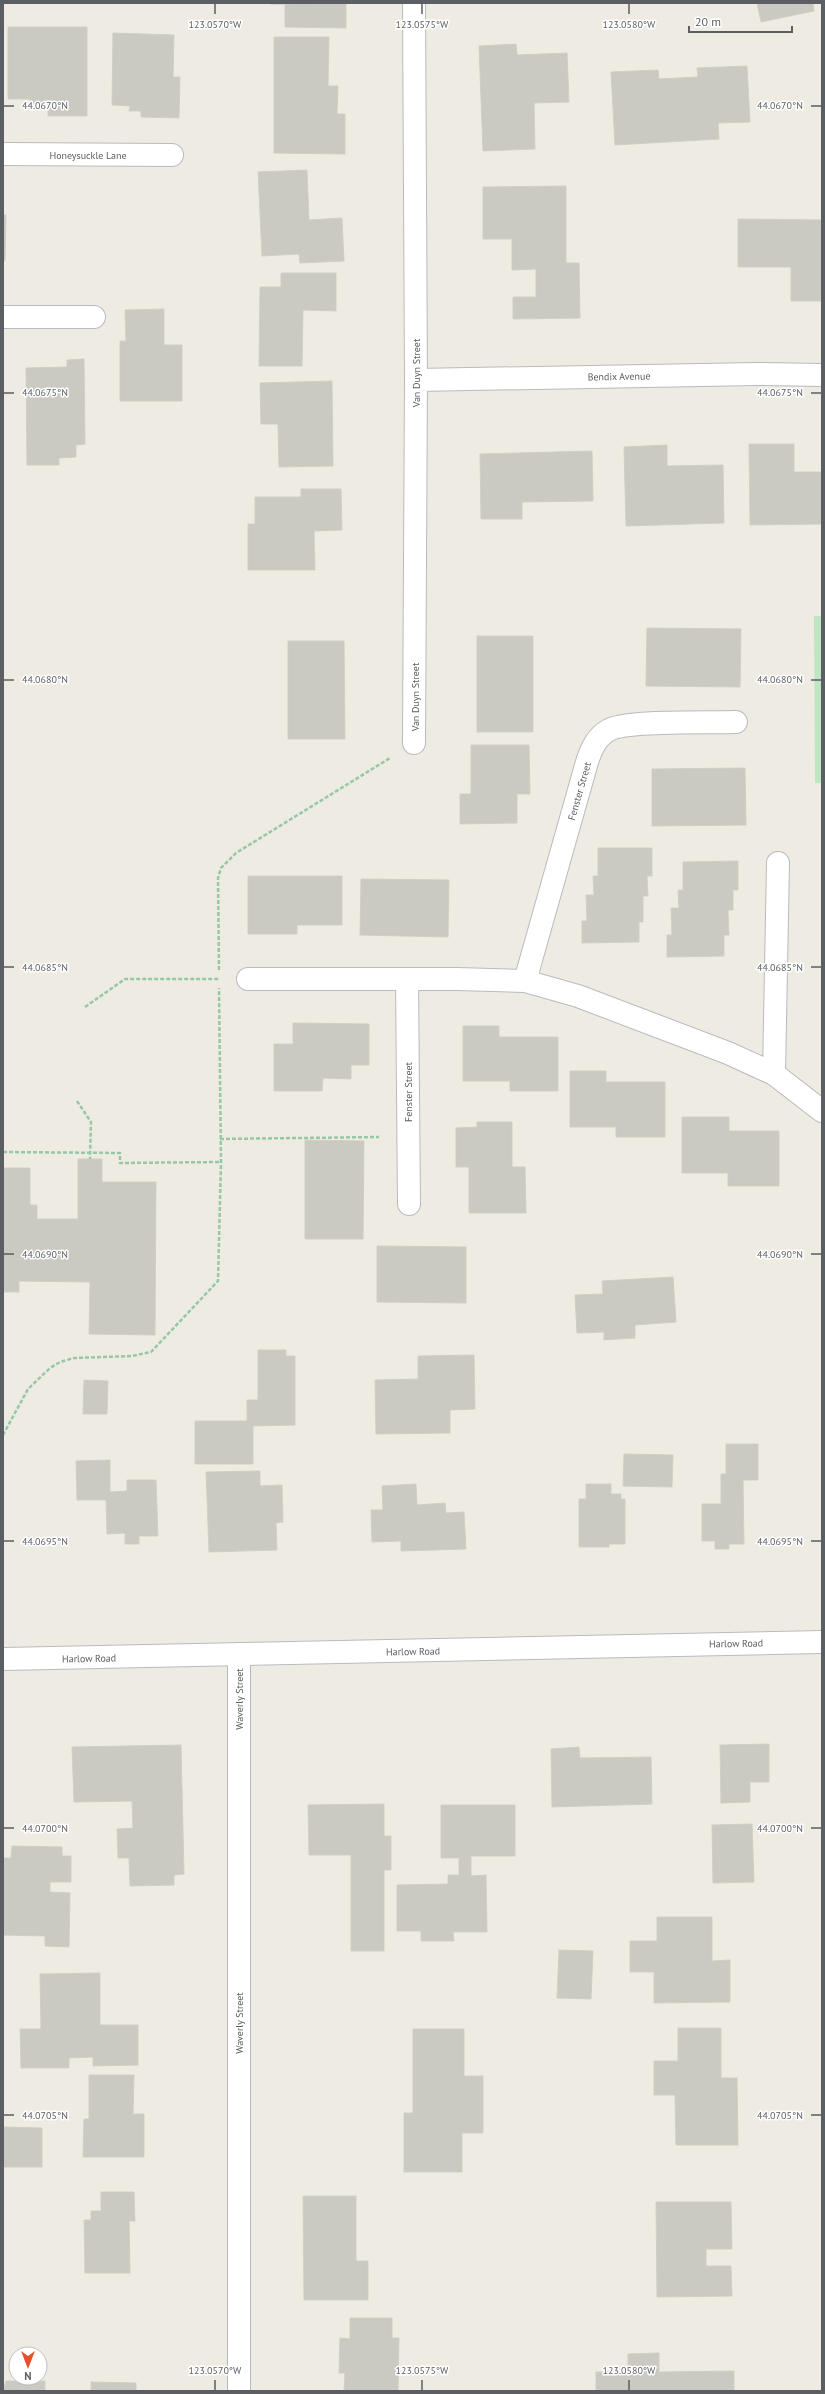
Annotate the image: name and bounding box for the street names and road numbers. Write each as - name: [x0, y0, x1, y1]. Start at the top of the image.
- street label: Honeysuckle Lane: [49, 149, 127, 162]
- street label: Van Duyn Street: [410, 338, 423, 408]
- street label: Bendix Avenue: [587, 369, 651, 384]
- street label: Van Duyn Street: [409, 662, 422, 732]
- street label: Fenster Street: [565, 760, 594, 822]
- street label: Fenster Street: [402, 1061, 415, 1122]
- street label: Harlow Road: [709, 1637, 763, 1650]
- street label: Harlow Road: [386, 1645, 440, 1658]
- street label: Harlow Road: [62, 1652, 116, 1665]
- street label: Waverly Street: [233, 1668, 246, 1730]
- street label: Waverly Street: [233, 1992, 246, 2054]

